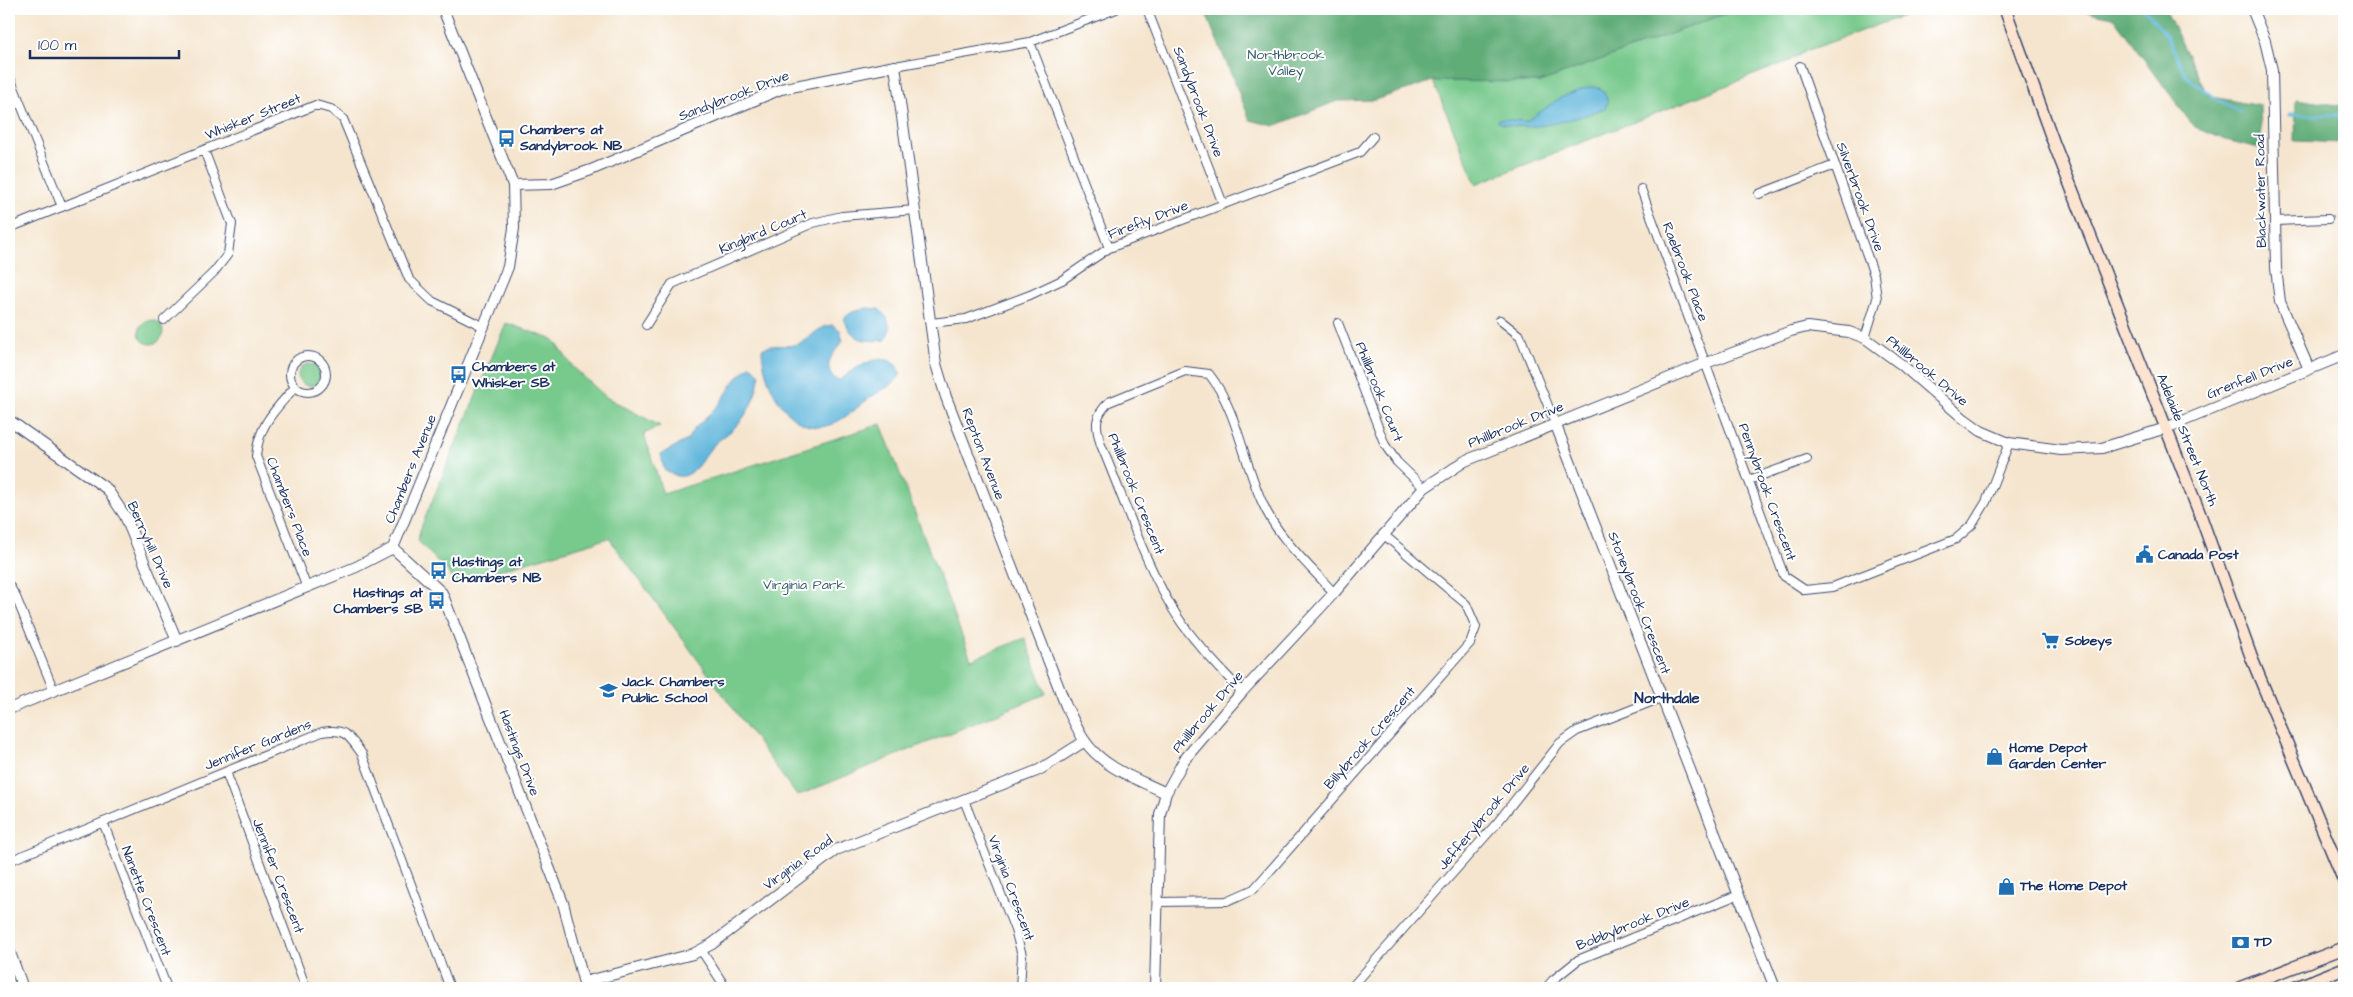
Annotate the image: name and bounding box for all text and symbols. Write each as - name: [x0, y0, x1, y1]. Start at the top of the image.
- scale bar: [30, 28, 179, 60]
- text: 100 m: [38, 35, 77, 56]
- street label: Sandybrook Drive: [1168, 44, 1229, 161]
- park label: Northbrook Valley: [1248, 45, 1325, 81]
- street label: Sandybrook Drive: [676, 65, 793, 126]
- street label: Whisker Street: [202, 89, 304, 145]
- place label: Chambers at Sandybrook NB: [519, 120, 622, 156]
- bus stop icon: Chambers at Sandybrook NB: [496, 128, 516, 148]
- street label: Blackwater Road: [2250, 134, 2272, 248]
- street label: Silverbrook Drive: [1831, 139, 1889, 255]
- street label: Firefly Drive: [1105, 195, 1192, 245]
- street label: Kingbird Court: [716, 204, 810, 259]
- street label: Raebrook Place: [1657, 219, 1713, 325]
- street label: Phillbrook Drive: [1882, 331, 1973, 412]
- street label: Phillbrook Court: [1350, 339, 1408, 445]
- street label: Grenfell Drive: [2204, 351, 2297, 404]
- place label: Chambers at Whisker SB: [471, 357, 556, 393]
- bus stop icon: Chambers at Whisker SB: [448, 365, 468, 385]
- street label: Adelaide Street North: [2151, 371, 2223, 509]
- street label: Phillbrook Drive: [1465, 397, 1567, 453]
- street label: Repton Avenue: [956, 405, 1010, 503]
- street label: Chambers Avenue: [380, 411, 442, 527]
- street label: Pennybrook Crescent: [1733, 420, 1801, 564]
- street label: Phillbrook Crescent: [1103, 430, 1170, 558]
- street label: Chambers Place: [261, 454, 317, 560]
- street label: Berryhill Drive: [122, 498, 178, 592]
- street label: Stoneybrook Crescent: [1602, 529, 1676, 678]
- public building icon: Canada Post: [2134, 545, 2154, 565]
- place label: Canada Post: [2158, 545, 2239, 565]
- place label: Hastings at Chambers NB: [452, 552, 541, 588]
- bus stop icon: Hastings at Chambers NB: [428, 560, 448, 580]
- park label: Virginia Park: [763, 575, 845, 595]
- place label: Hastings at Chambers SB: [333, 583, 423, 619]
- bus stop icon: Hastings at Chambers SB: [427, 591, 447, 611]
- supermarket icon: Sobeys: [2041, 631, 2061, 651]
- place label: Sobeys: [2064, 631, 2112, 651]
- street label: Phillbrook Drive: [1168, 666, 1249, 757]
- place label: Jack Chambers Public School: [621, 672, 725, 708]
- school or university icon: Jack Chambers Public School: [598, 680, 618, 700]
- street label: Billybrook Crescent: [1319, 682, 1421, 794]
- district label: Northdale: [1634, 688, 1700, 709]
- street label: Hastings Drive: [493, 707, 545, 799]
- street label: Jennifer Gardens: [202, 714, 314, 776]
- place label: Home Depot Garden Center: [2009, 738, 2107, 774]
- shop icon: Home Depot Garden Center: [1985, 746, 2005, 766]
- street label: Jefferybrook Drive: [1433, 759, 1535, 875]
- street label: Jennifer Crescent: [247, 816, 309, 937]
- street label: Virginia Road: [759, 831, 837, 895]
- street label: Virginia Crescent: [983, 832, 1040, 944]
- street label: Nanette Crescent: [116, 843, 176, 959]
- shop icon: The Home Depot: [1996, 876, 2016, 896]
- place label: The Home Depot: [2019, 876, 2128, 896]
- street label: Bobbybrook Drive: [1573, 892, 1693, 956]
- bank icon: TD: [2230, 932, 2250, 952]
- place label: TD: [2253, 932, 2273, 952]

